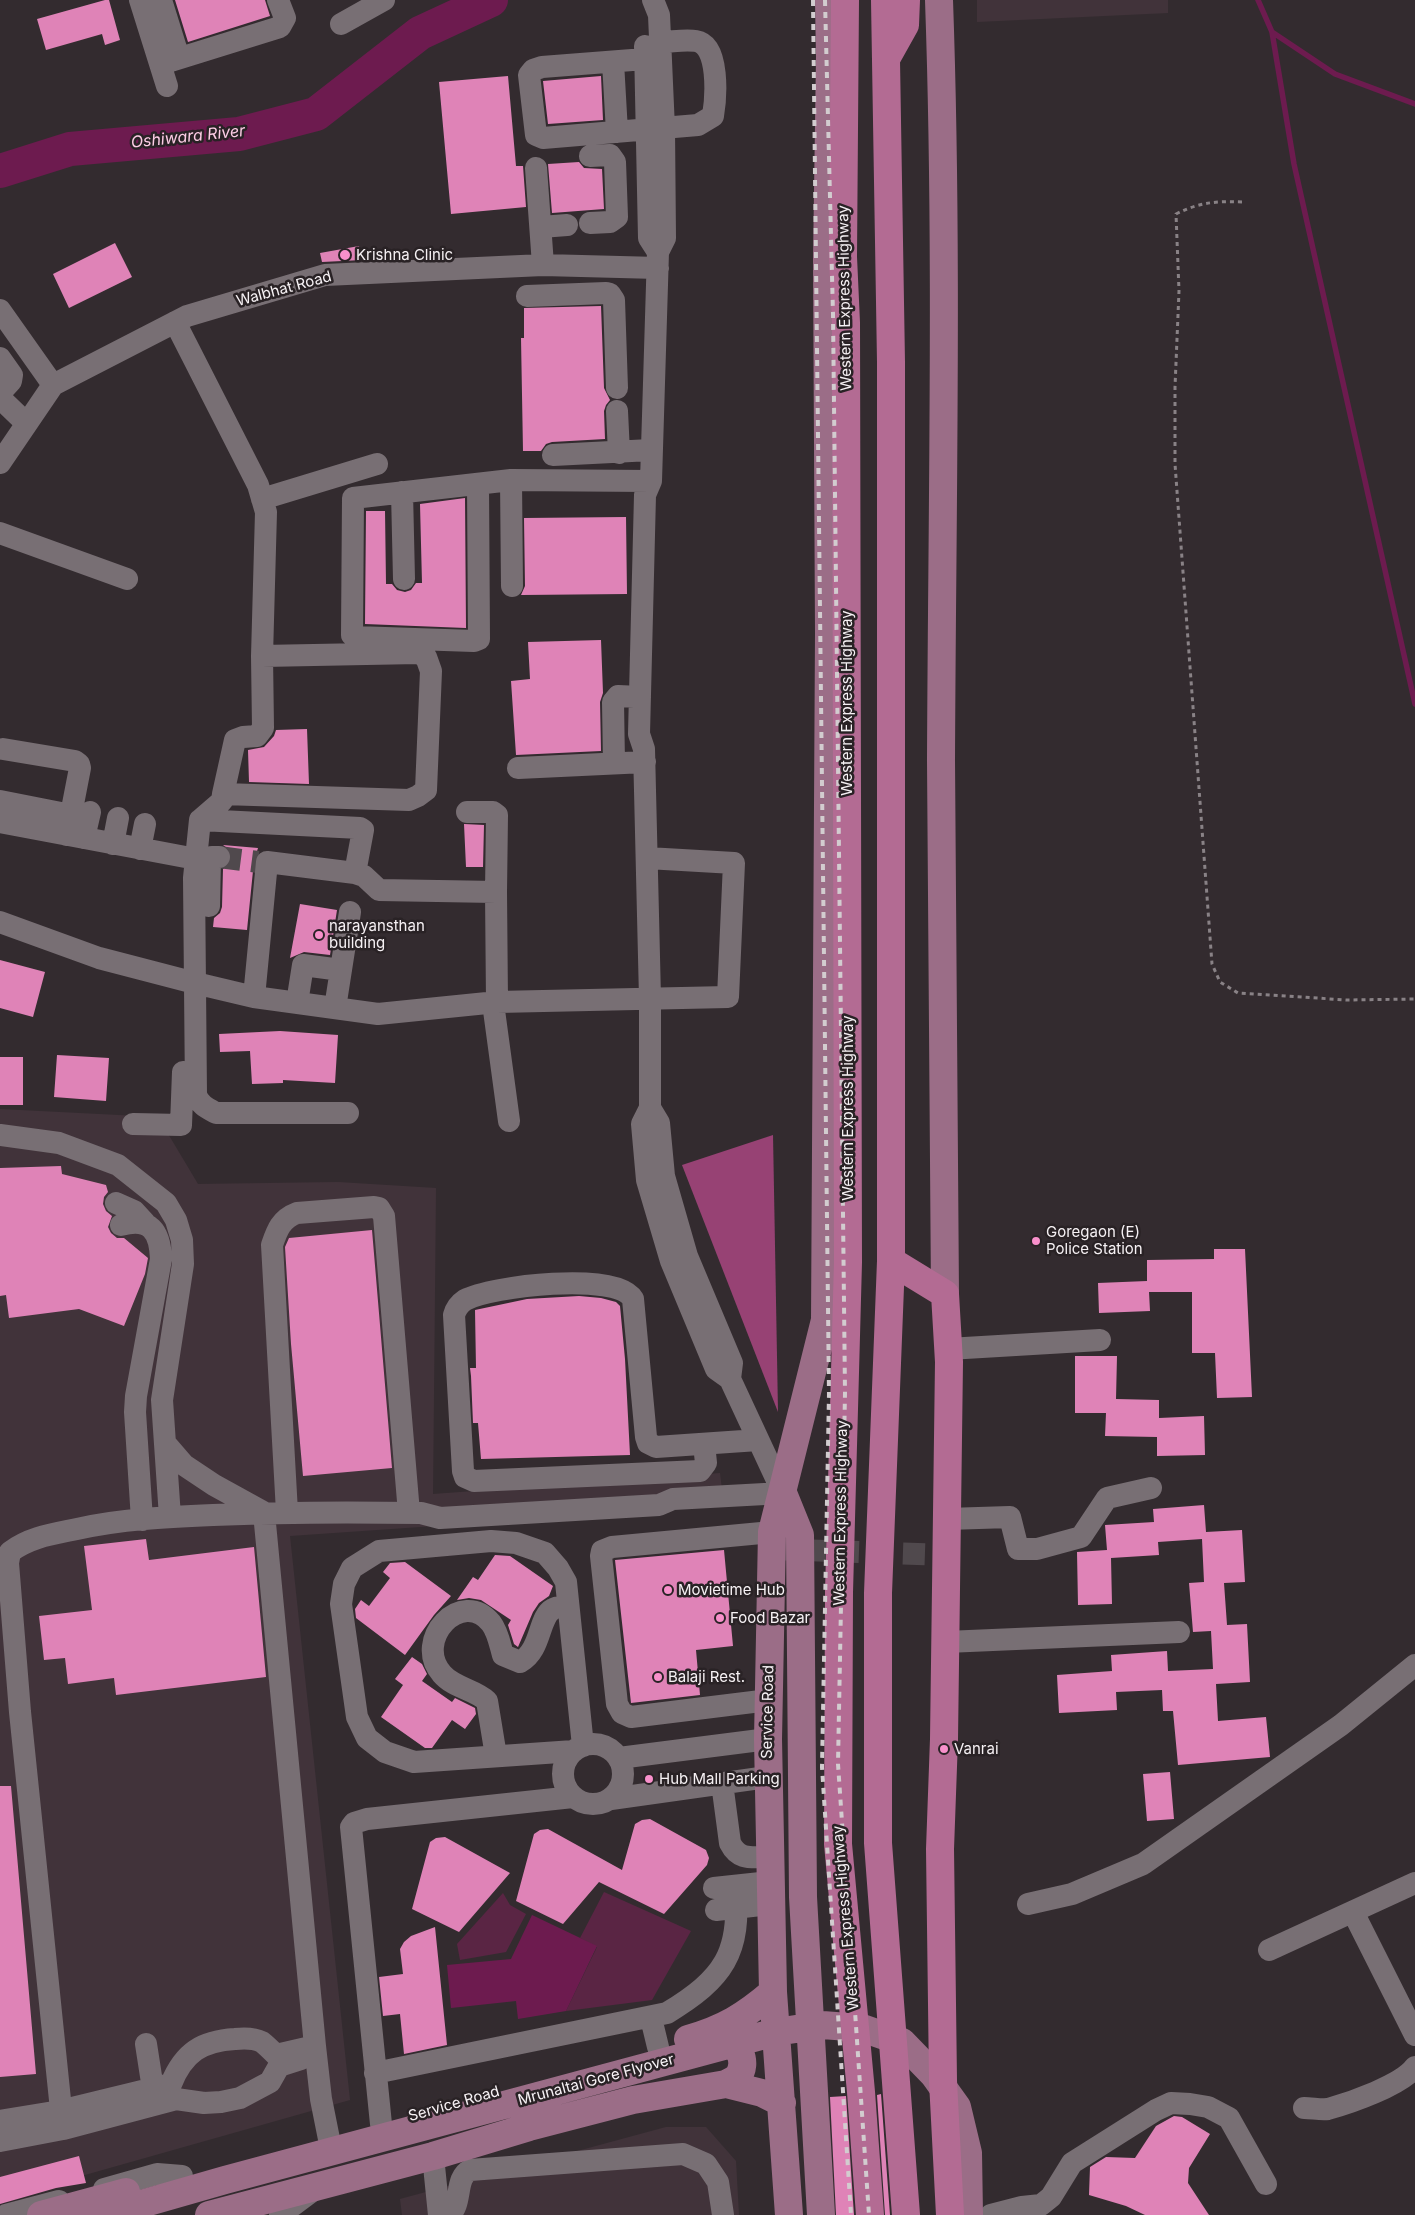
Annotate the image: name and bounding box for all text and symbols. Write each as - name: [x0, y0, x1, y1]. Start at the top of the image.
- water label: Oshiwara River: [130, 121, 246, 153]
- street label: Western Express Highway: [834, 205, 856, 391]
- place label: Krishna Clinic: [356, 246, 453, 264]
- marker: Krishna Clinic: [338, 248, 352, 262]
- street label: Walbhat Road: [234, 268, 334, 310]
- street label: Western Express Highway: [838, 610, 856, 796]
- place label: narayansthan building: [329, 917, 425, 952]
- marker: narayansthan building: [313, 929, 325, 941]
- street label: Western Express Highway: [839, 1015, 857, 1201]
- place label: Goregaon (E) Police Station: [1046, 1223, 1143, 1258]
- marker: Goregaon (E) Police Station: [1030, 1235, 1042, 1247]
- street label: Western Express Highway: [830, 1420, 852, 1606]
- place label: Movietime Hub: [678, 1581, 785, 1599]
- marker: Movietime Hub: [662, 1584, 674, 1596]
- place label: Food Bazar: [730, 1609, 810, 1627]
- marker: Food Bazar: [714, 1612, 726, 1624]
- street label: Service Road: [758, 1665, 778, 1759]
- place label: Balaji Rest.: [668, 1668, 745, 1686]
- marker: Balaji Rest.: [652, 1671, 664, 1683]
- place label: Vanrai: [954, 1740, 999, 1758]
- marker: Vanrai: [938, 1743, 950, 1755]
- place label: Hub Mall Parking: [659, 1770, 780, 1788]
- marker: Hub Mall Parking: [643, 1773, 655, 1785]
- street label: Western Express Highway: [829, 1825, 863, 2011]
- street label: Mrunaltai Gore Flyover: [516, 2050, 676, 2110]
- street label: Service Road: [406, 2082, 502, 2126]

